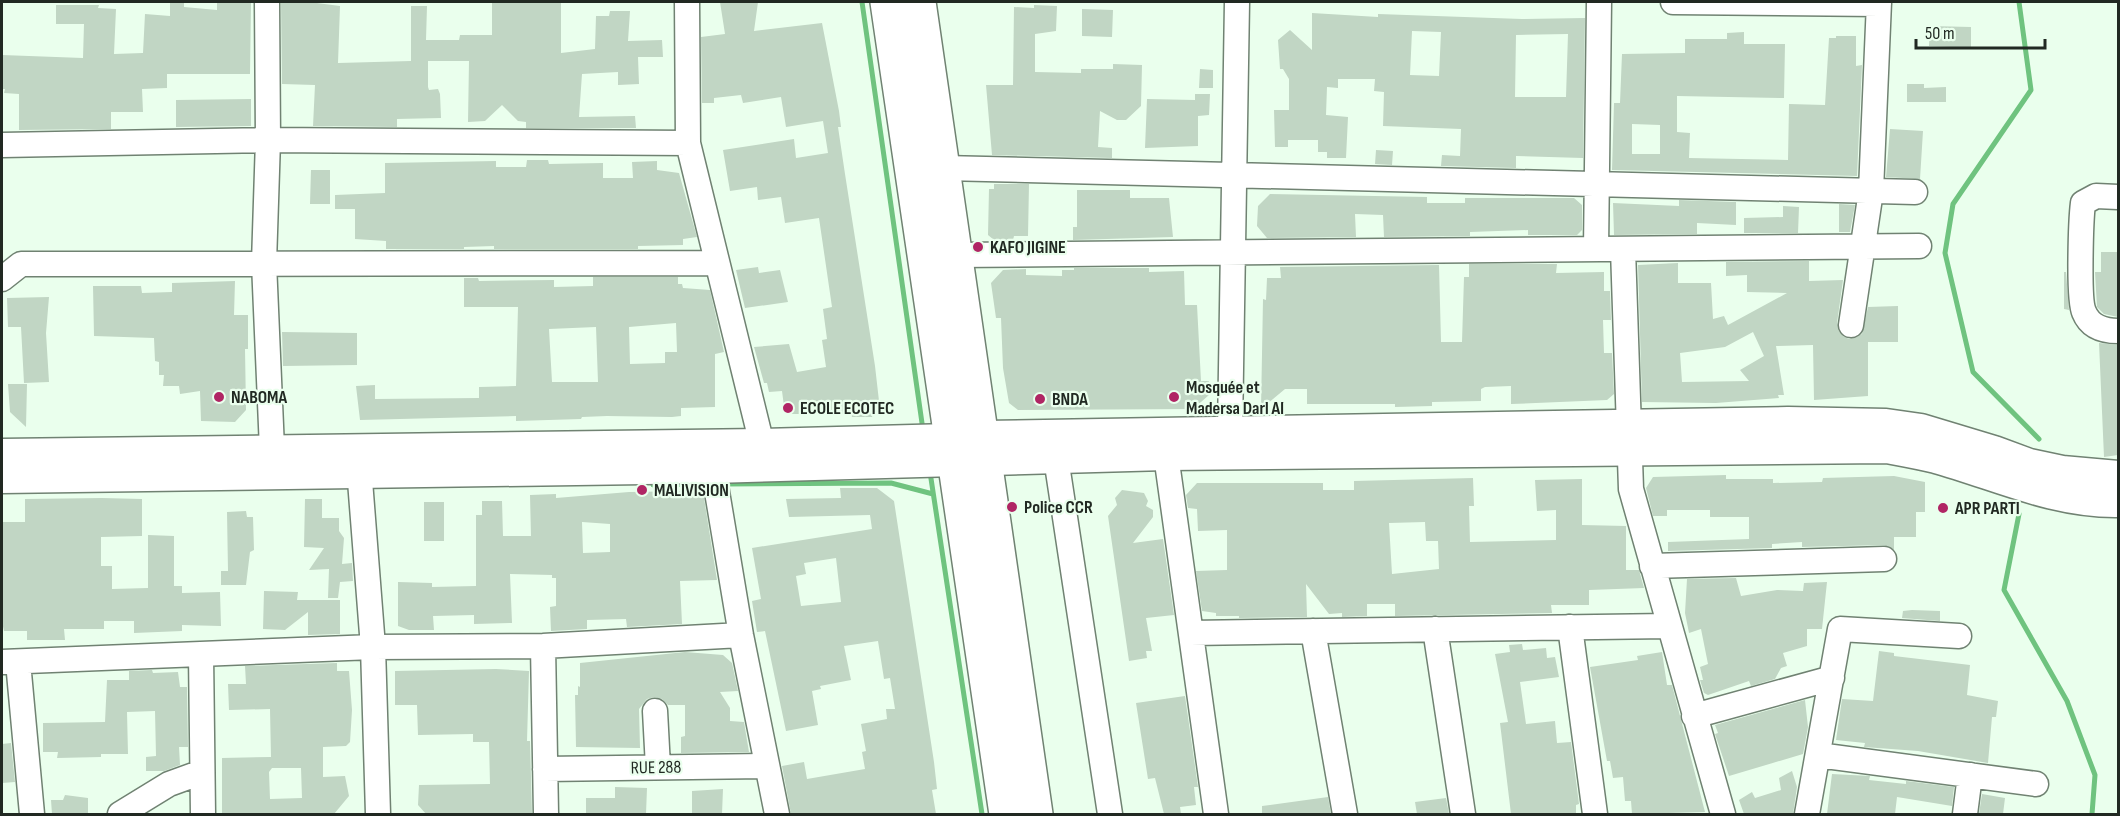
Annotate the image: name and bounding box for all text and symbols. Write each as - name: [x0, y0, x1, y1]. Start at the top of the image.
- scale bar: [1916, 12, 2045, 50]
- text: 50 m: [1925, 23, 1955, 44]
- place label: KAFO JIGINE: [990, 237, 1066, 258]
- marker: KAFO JIGINE: [971, 240, 985, 254]
- place label: Mosquée et Madersa Darl Al: [1186, 377, 1284, 419]
- place label: NABOMA: [231, 387, 287, 408]
- place label: BNDA: [1052, 389, 1088, 410]
- marker: NABOMA: [212, 390, 226, 404]
- marker: Mosquée et Madersa Darl Al: [1167, 390, 1181, 404]
- marker: BNDA: [1033, 392, 1047, 406]
- place label: ECOLE ECOTEC: [800, 398, 894, 419]
- marker: ECOLE ECOTEC: [781, 401, 795, 415]
- place label: MALIVISION: [654, 480, 729, 501]
- marker: MALIVISION: [635, 483, 649, 497]
- place label: Police CCR: [1024, 497, 1093, 518]
- place label: APR PARTI: [1954, 498, 2020, 519]
- marker: Police CCR: [1005, 500, 1019, 514]
- marker: APR PARTI: [1936, 501, 1950, 515]
- street label: RUE 288: [631, 757, 682, 778]

